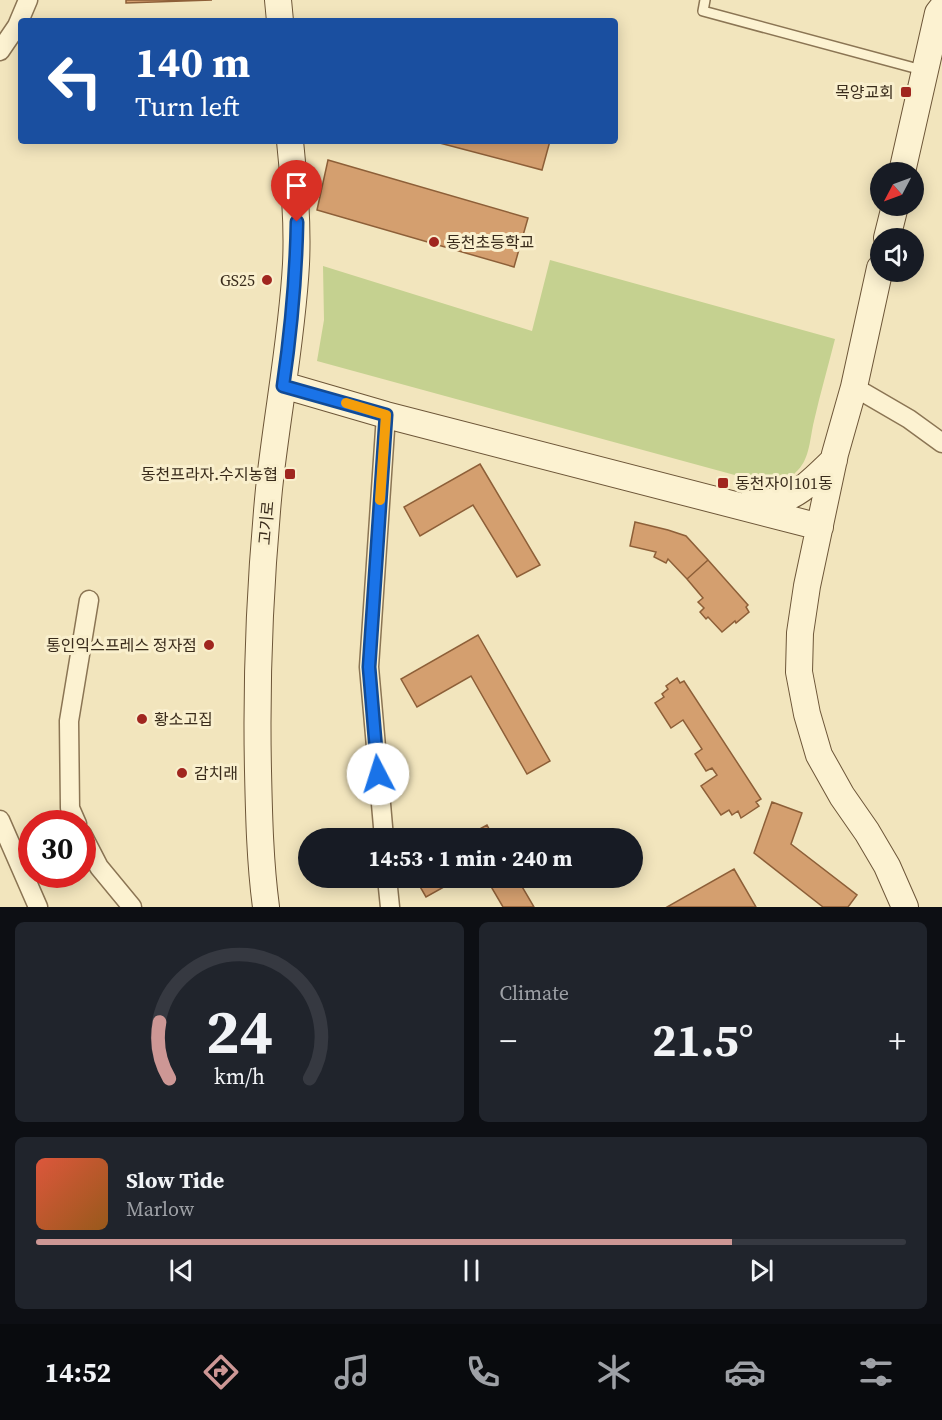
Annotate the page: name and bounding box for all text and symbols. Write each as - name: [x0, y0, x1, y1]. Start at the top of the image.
- text: 140 m: [135, 33, 250, 91]
- icon: left: [36, 42, 114, 120]
- place label: 목양교회: [835, 81, 894, 103]
- marker: 목양교회: [899, 85, 913, 99]
- text: Turn left: [135, 88, 239, 125]
- pin: [271, 160, 322, 222]
- north arrow: [870, 162, 924, 216]
- map controls: [870, 162, 924, 282]
- icon: arrive: [280, 169, 313, 202]
- button: sound: [870, 228, 924, 282]
- place label: 동천초등학교: [446, 231, 534, 253]
- marker: 동천초등학교: [427, 235, 441, 249]
- place label: GS25: [220, 269, 255, 291]
- marker: GS25: [260, 273, 274, 287]
- place label: 동천프라자.수지농협: [141, 463, 278, 485]
- marker: 동천프라자.수지농협: [283, 467, 297, 481]
- place label: 동천자이101동: [735, 472, 833, 494]
- marker: 동천자이101동: [716, 476, 730, 490]
- street label: 고기로: [253, 500, 279, 546]
- place label: 통인익스프레스 정자점: [46, 634, 197, 656]
- marker: 통인익스프레스 정자점: [202, 638, 216, 652]
- place label: 황소고집: [154, 708, 213, 730]
- marker: 황소고집: [135, 712, 149, 726]
- position arrow: [346, 742, 410, 806]
- place label: 감치래: [194, 762, 238, 784]
- marker: 감치래: [175, 766, 189, 780]
- speed limit sign: 30: [18, 810, 96, 888]
- text: 14:53 · 1 min · 240 m: [369, 843, 572, 873]
- text: Climate: [500, 979, 569, 1007]
- text: 24: [205, 988, 273, 1074]
- text: 21.5°: [652, 1009, 753, 1071]
- text: −: [500, 1018, 517, 1063]
- text: +: [889, 1018, 906, 1063]
- text: km/h: [214, 1062, 265, 1091]
- text: Slow Tide: [126, 1165, 224, 1195]
- text: Marlow: [126, 1195, 194, 1223]
- icon: previous: [165, 1254, 198, 1287]
- icon: pause: [455, 1254, 488, 1287]
- icon: next: [745, 1254, 778, 1287]
- icon: directions: [200, 1351, 242, 1393]
- icon: music: [331, 1351, 373, 1393]
- icon: phone: [462, 1351, 504, 1393]
- icon: climate: [593, 1351, 635, 1393]
- icon: car: [724, 1351, 766, 1393]
- icon: filters: [855, 1351, 897, 1393]
- text: 14:52: [45, 1354, 111, 1391]

